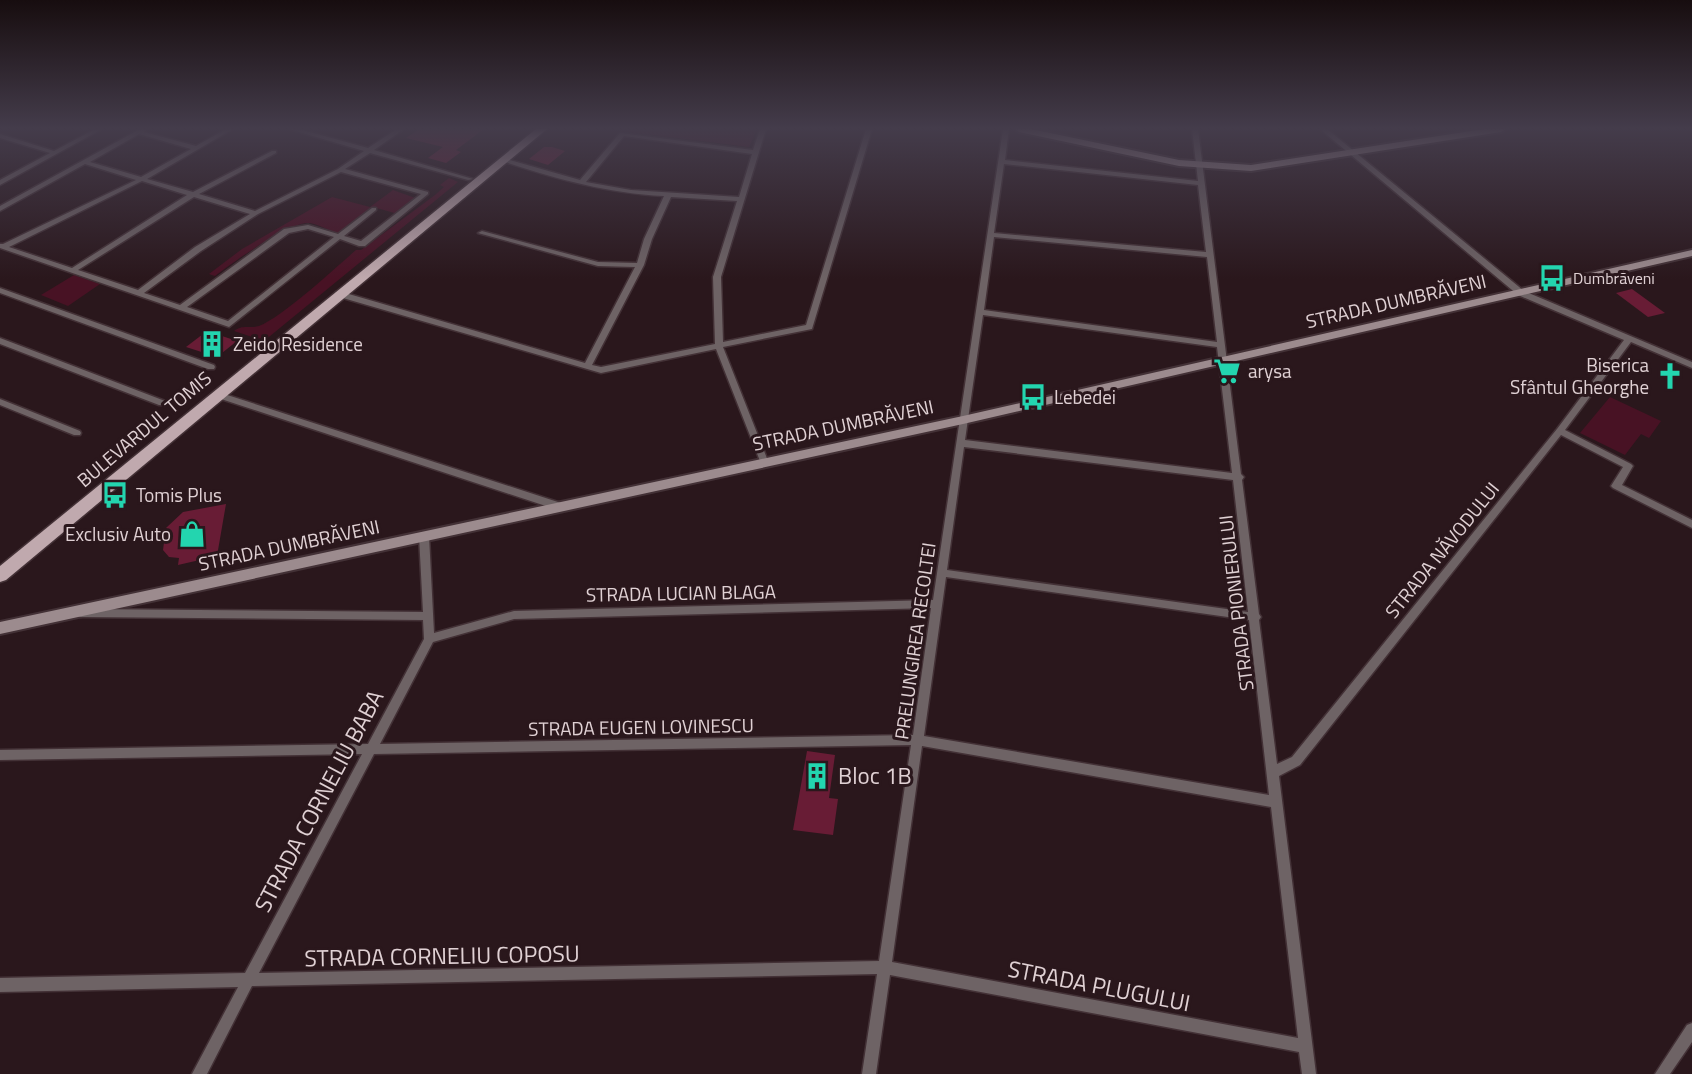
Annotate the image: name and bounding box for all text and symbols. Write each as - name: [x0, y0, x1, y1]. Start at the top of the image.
- bus stop icon: Dumbrăveni: [1537, 263, 1567, 293]
- street label: STRADA DUMBRĂVENI: [1303, 266, 1489, 335]
- place label: Dumbrăveni: [1573, 266, 1655, 290]
- building icon: Zeido Residence: [197, 329, 227, 359]
- place label: Zeido Residence: [233, 329, 363, 358]
- place label: Biserica Sfântul Gheorghe: [1510, 350, 1649, 401]
- supermarket icon: arysa: [1212, 356, 1242, 386]
- place label: arysa: [1248, 356, 1292, 385]
- church icon: Biserica Sfântul Gheorghe: [1655, 361, 1685, 391]
- street label: BULEVARDUL TOMIS: [70, 364, 217, 494]
- bus stop icon: Lebedei: [1018, 382, 1048, 412]
- place label: Lebedei: [1054, 382, 1116, 411]
- street label: STRADA DUMBRĂVENI: [750, 391, 936, 458]
- street label: STRADA NĂVODULUI: [1377, 475, 1506, 624]
- bus stop icon: Tomis Plus: [100, 480, 130, 510]
- place label: Tomis Plus: [136, 480, 222, 509]
- street label: STRADA DUMBRĂVENI: [196, 511, 382, 578]
- street label: STRADA PIONIERULUI: [1210, 514, 1261, 693]
- place label: Exclusiv Auto: [65, 519, 171, 548]
- shop icon: Exclusiv Auto: [177, 519, 207, 549]
- street label: PRELUNGIREA RECOLTEI: [886, 541, 943, 741]
- street label: STRADA LUCIAN BLAGA: [586, 576, 776, 609]
- street label: STRADA CORNELIU BABA: [245, 683, 392, 918]
- street label: STRADA EUGEN LOVINESCU: [528, 710, 754, 743]
- place label: Bloc 1B: [838, 758, 912, 793]
- building icon: Bloc 1B: [802, 761, 832, 791]
- street label: STRADA CORNELIU COPOSU: [304, 936, 580, 975]
- street label: STRADA PLUGULUI: [1005, 951, 1193, 1020]

